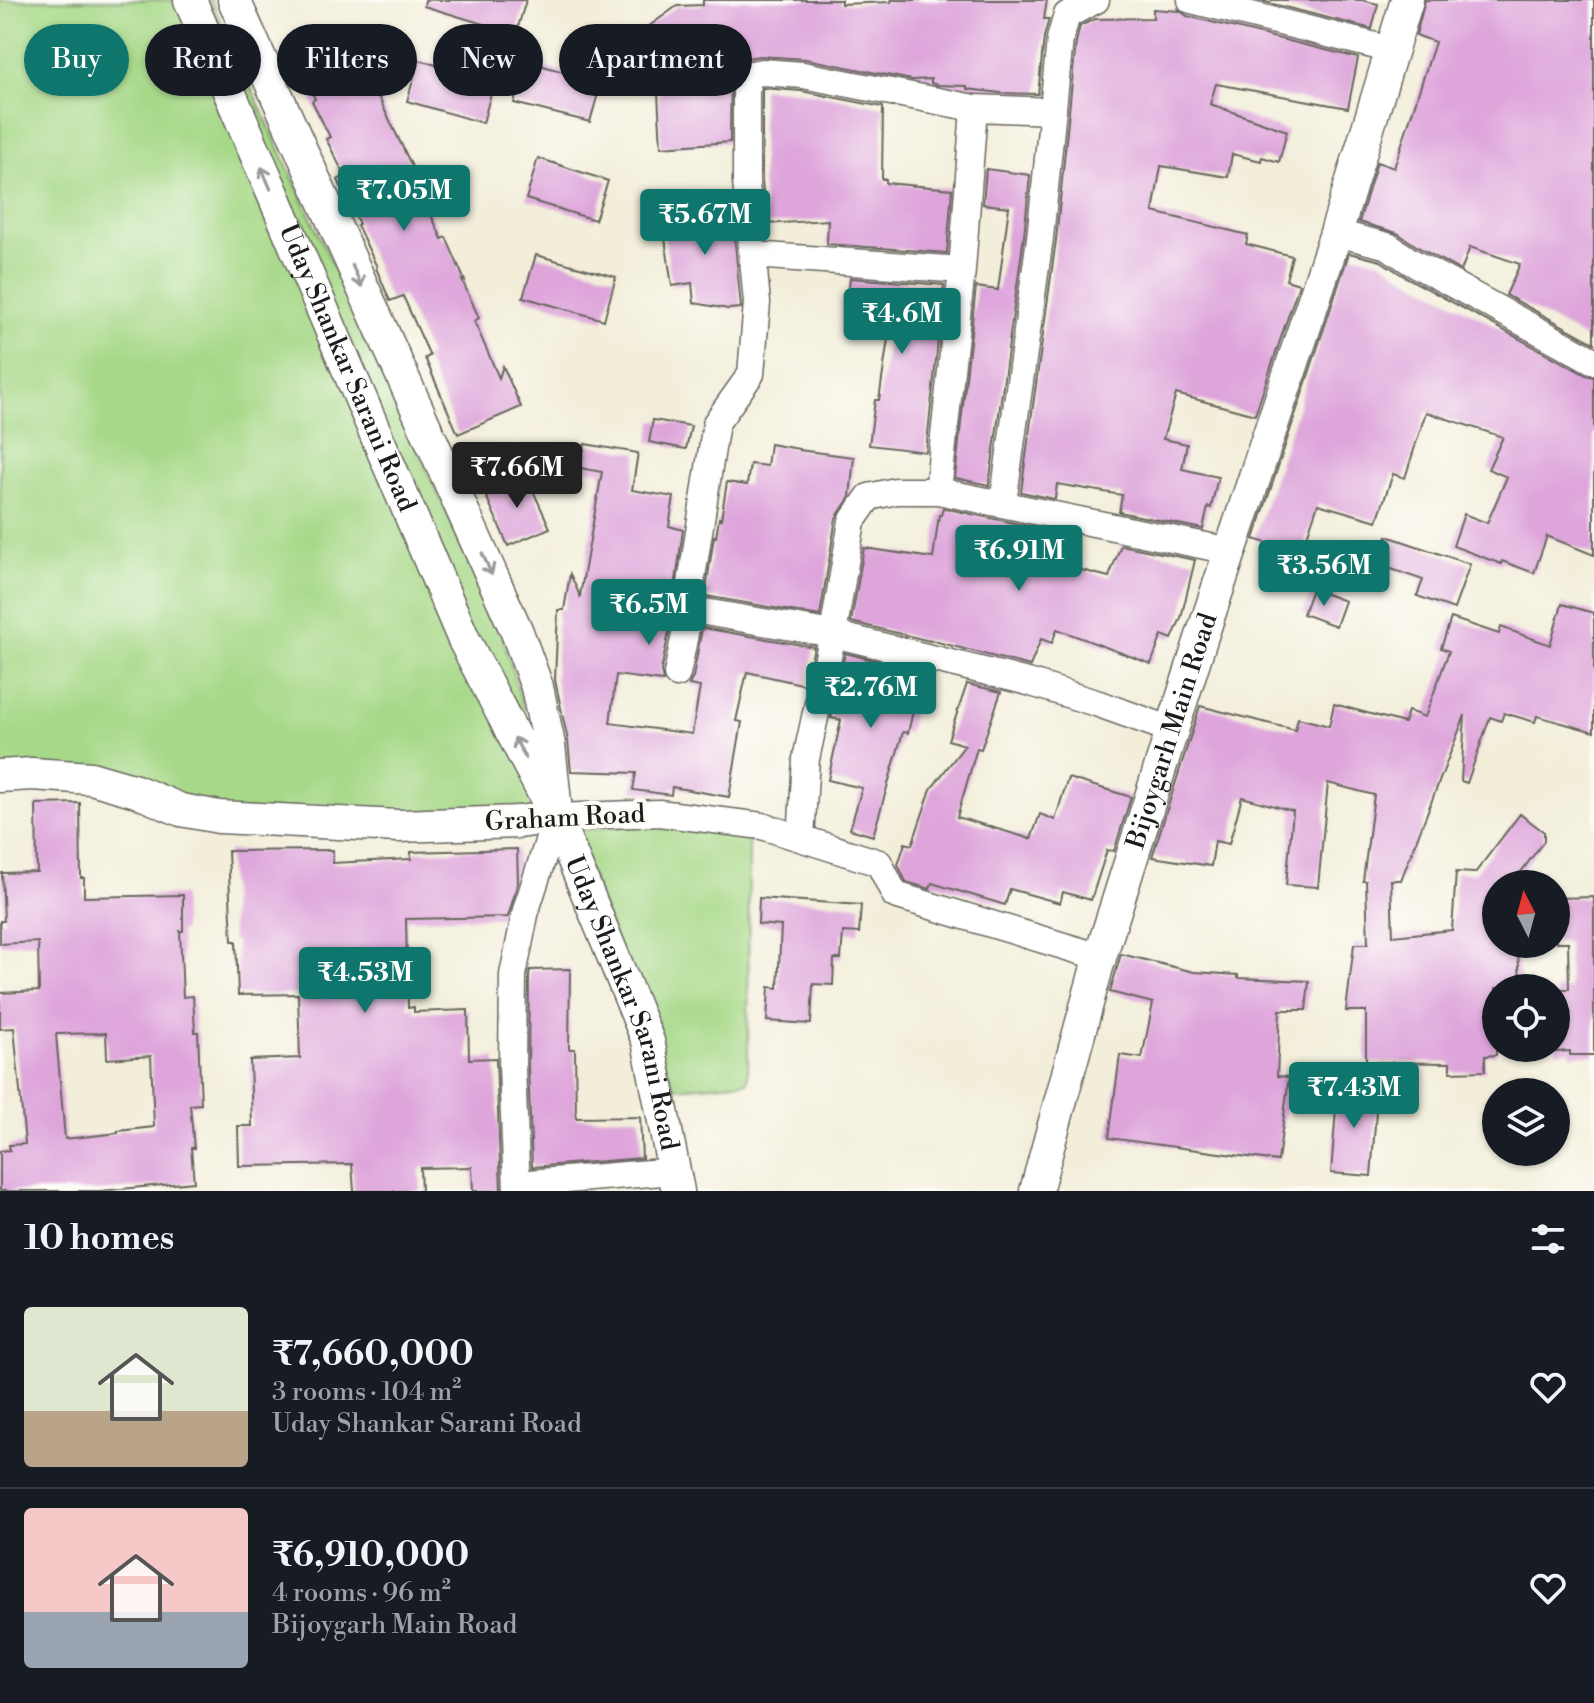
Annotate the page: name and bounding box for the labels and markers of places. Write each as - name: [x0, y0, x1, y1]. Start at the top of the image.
- pin: ₹7.05M: [339, 165, 469, 233]
- pin: ₹5.67M: [640, 189, 770, 257]
- pin: ₹4.6M: [846, 288, 958, 356]
- pin: ₹7.66M: [452, 442, 582, 510]
- pin: ₹6.91M: [954, 525, 1084, 593]
- pin: ₹3.56M: [1259, 540, 1389, 608]
- pin: ₹6.5M: [593, 579, 705, 647]
- pin: ₹2.76M: [806, 662, 936, 730]
- pin: ₹4.53M: [300, 947, 430, 1015]
- pin: ₹7.43M: [1289, 1062, 1419, 1130]

